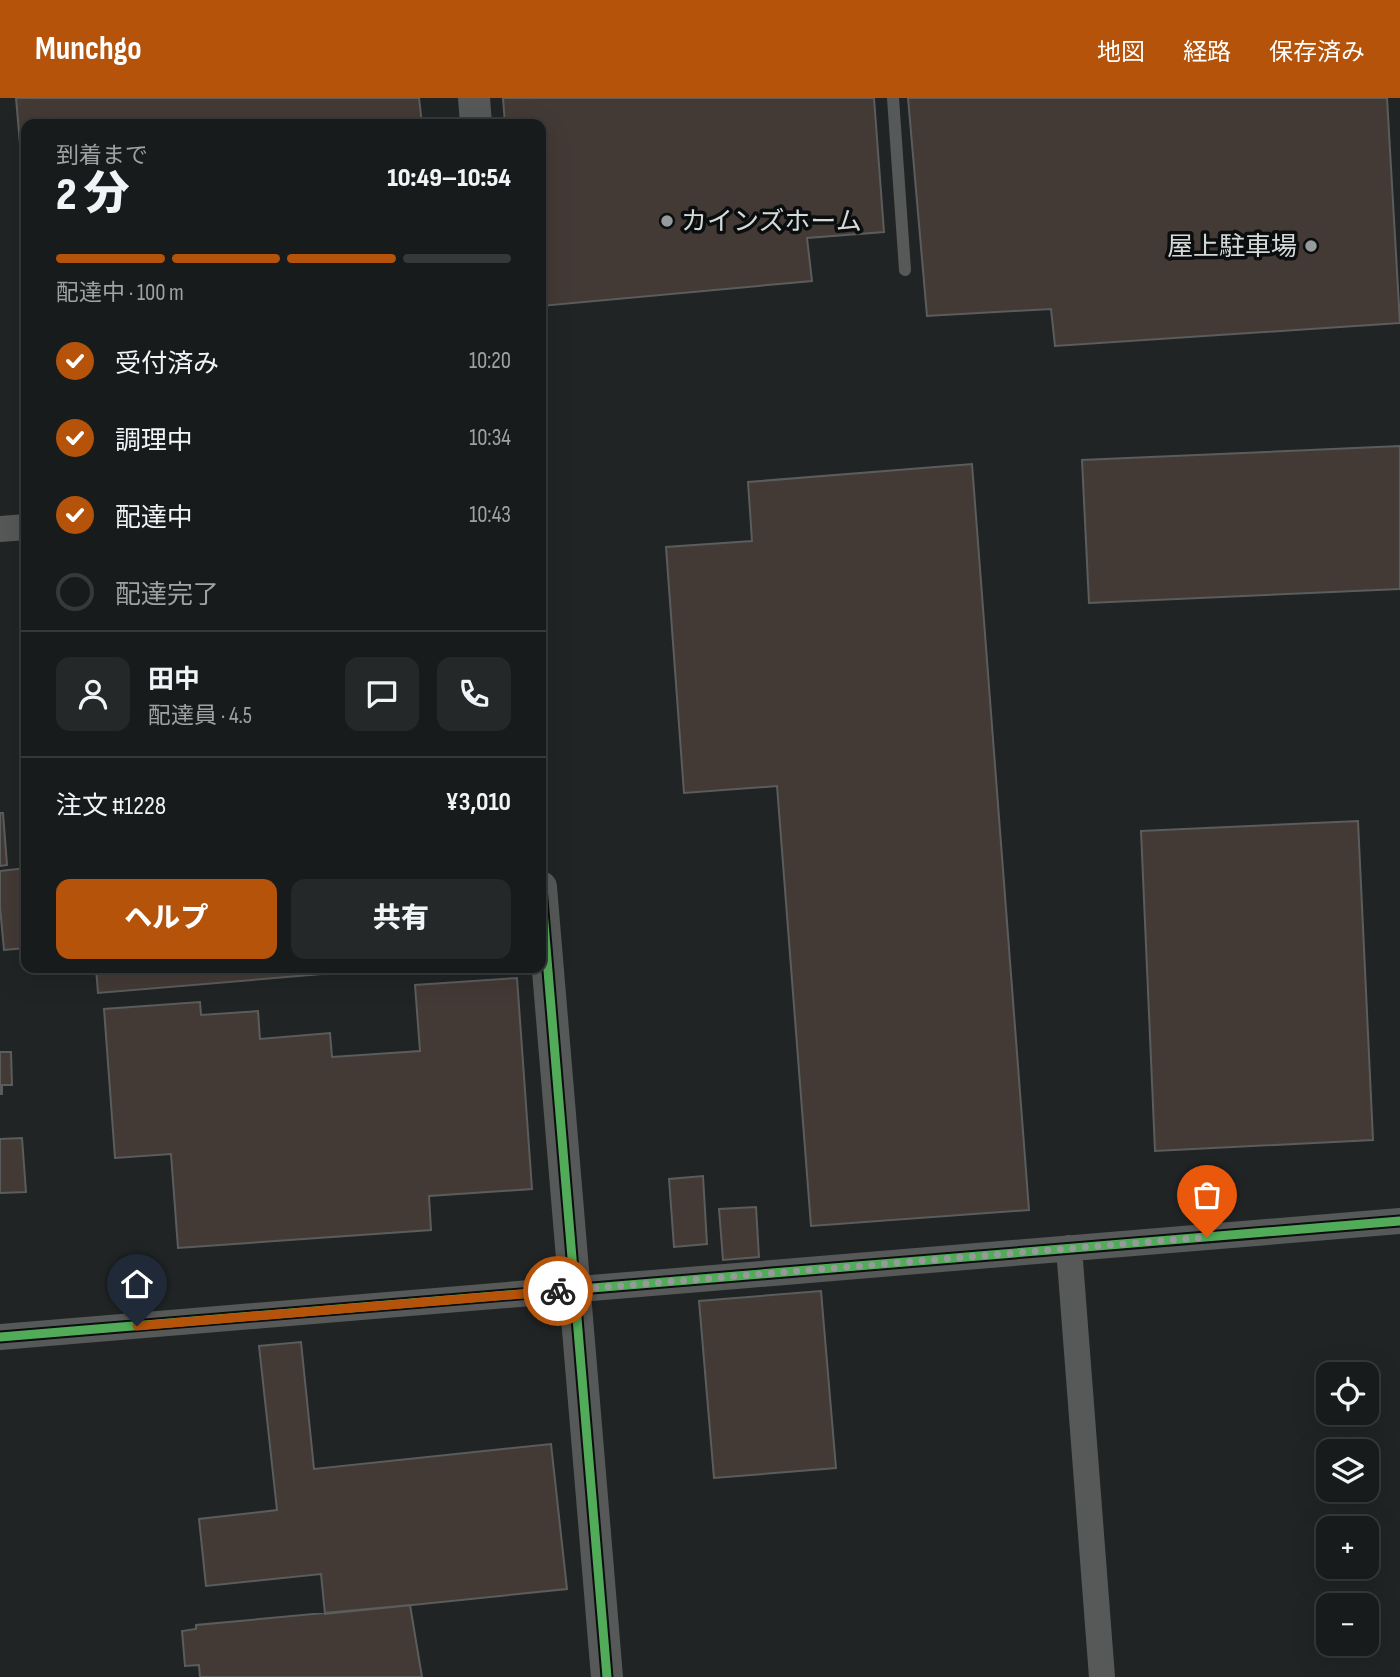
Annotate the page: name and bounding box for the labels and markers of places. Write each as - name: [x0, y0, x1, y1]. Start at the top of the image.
- place label: カインズホーム: [681, 207, 862, 238]
- marker: カインズホーム: [659, 213, 675, 229]
- place label: 屋上駐車場: [1167, 232, 1297, 263]
- marker: 屋上駐車場: [1303, 238, 1319, 254]
- pin: [1177, 1165, 1237, 1237]
- pin: [107, 1254, 167, 1326]

